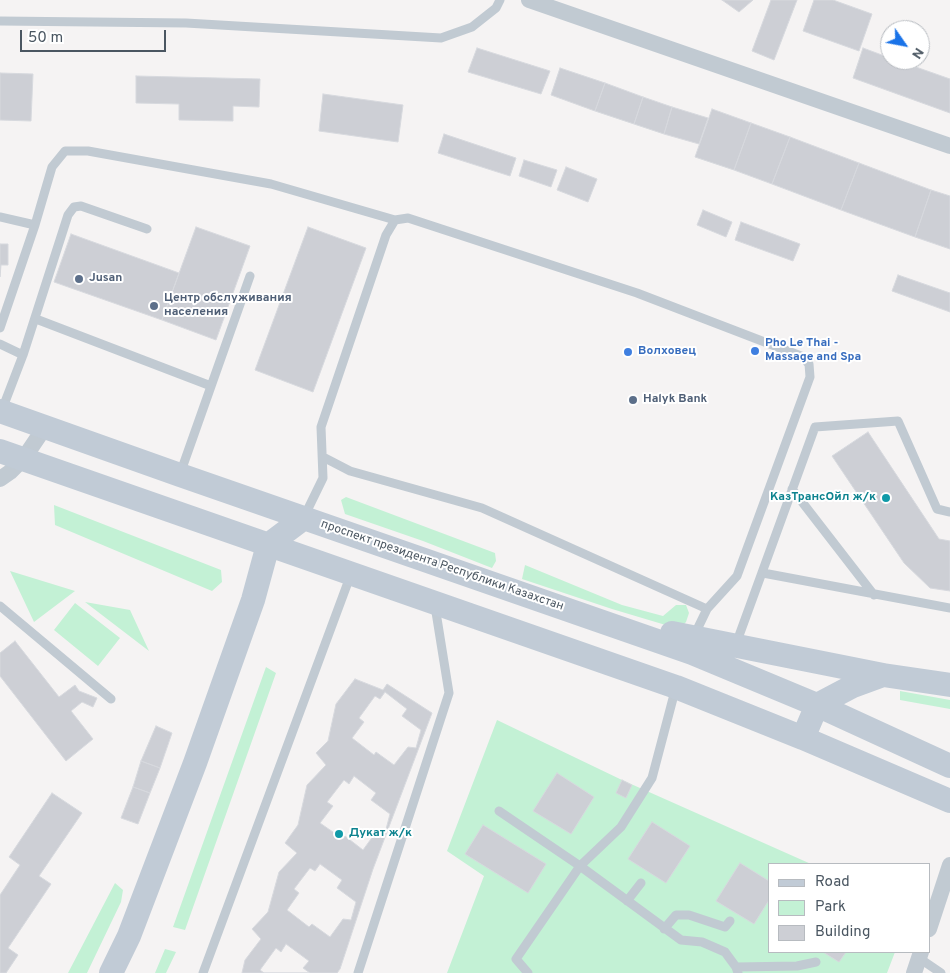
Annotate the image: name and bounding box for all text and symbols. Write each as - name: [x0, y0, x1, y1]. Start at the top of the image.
- scale bar: [22, 20, 169, 52]
- north arrow: [880, 20, 930, 70]
- text: 50 m: [28, 29, 63, 48]
- text: N: [907, 44, 927, 62]
- place label: Jusan: [89, 272, 122, 286]
- marker: Jusan: [73, 273, 85, 285]
- place label: Центр обслуживания населения: [164, 292, 292, 320]
- marker: Центр обслуживания населения: [148, 300, 160, 312]
- place label: Pho Le Thai - Massage and Spa: [765, 337, 861, 365]
- place label: Волховец: [638, 345, 696, 359]
- marker: Pho Le Thai - Massage and Spa: [749, 345, 761, 357]
- marker: Волховец: [622, 346, 634, 358]
- place label: Halyk Bank: [643, 393, 707, 407]
- marker: Halyk Bank: [627, 394, 639, 406]
- place label: КазТрансОйл ж/к: [770, 491, 876, 505]
- marker: КазТрансОйл ж/к: [880, 492, 892, 504]
- street label: проспект президента Республики Казахстан: [319, 518, 565, 614]
- place label: Дукат ж/к: [349, 827, 412, 841]
- marker: Дукат ж/к: [333, 828, 345, 840]
- legend: [768, 863, 930, 953]
- text: Road: [815, 873, 850, 892]
- text: Park: [815, 898, 846, 917]
- text: Building: [815, 923, 870, 942]

